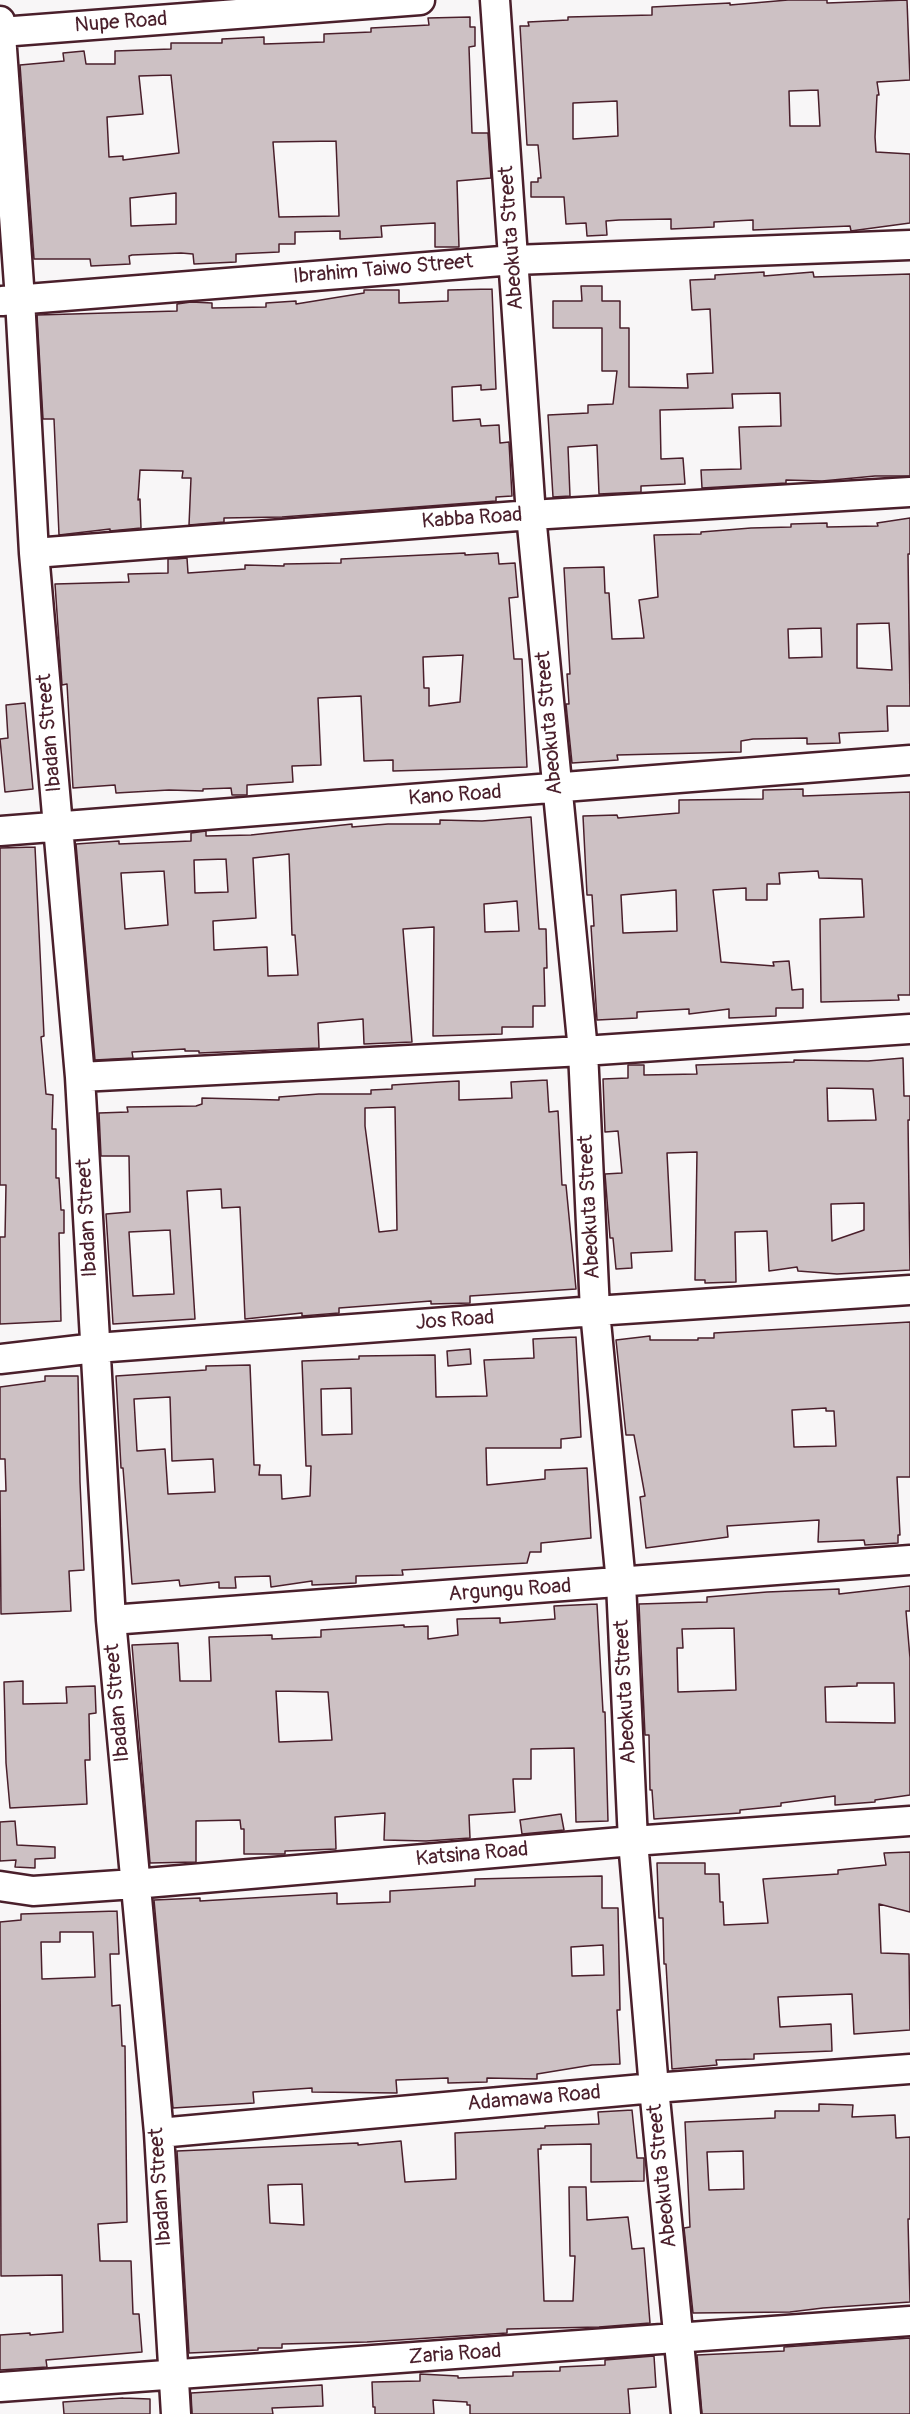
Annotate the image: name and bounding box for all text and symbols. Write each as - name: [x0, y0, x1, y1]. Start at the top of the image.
- street label: Nupe Road: [74, 7, 168, 39]
- street label: Abeokuta Street: [494, 165, 530, 311]
- street label: Ibrahim Taiwo Street: [292, 250, 474, 290]
- street label: Kabba Road: [421, 503, 523, 535]
- street label: Abeokuta Street: [531, 650, 569, 796]
- street label: Ibadan Street: [32, 673, 68, 793]
- street label: Kano Road: [408, 780, 502, 812]
- street label: Abeokuta Street: [574, 1134, 606, 1280]
- street label: Ibadan Street: [72, 1158, 104, 1278]
- street label: Jos Road: [415, 1306, 495, 1336]
- street label: Argungu Road: [448, 1574, 572, 1608]
- street label: Abeokuta Street: [610, 1619, 642, 1765]
- street label: Ibadan Street: [100, 1643, 136, 1763]
- street label: Katsina Road: [415, 1838, 529, 1872]
- street label: Adamawa Road: [466, 2081, 602, 2117]
- street label: Abeokuta Street: [643, 2103, 683, 2249]
- street label: Ibadan Street: [144, 2127, 178, 2247]
- street label: Zaria Road: [408, 2339, 502, 2371]

